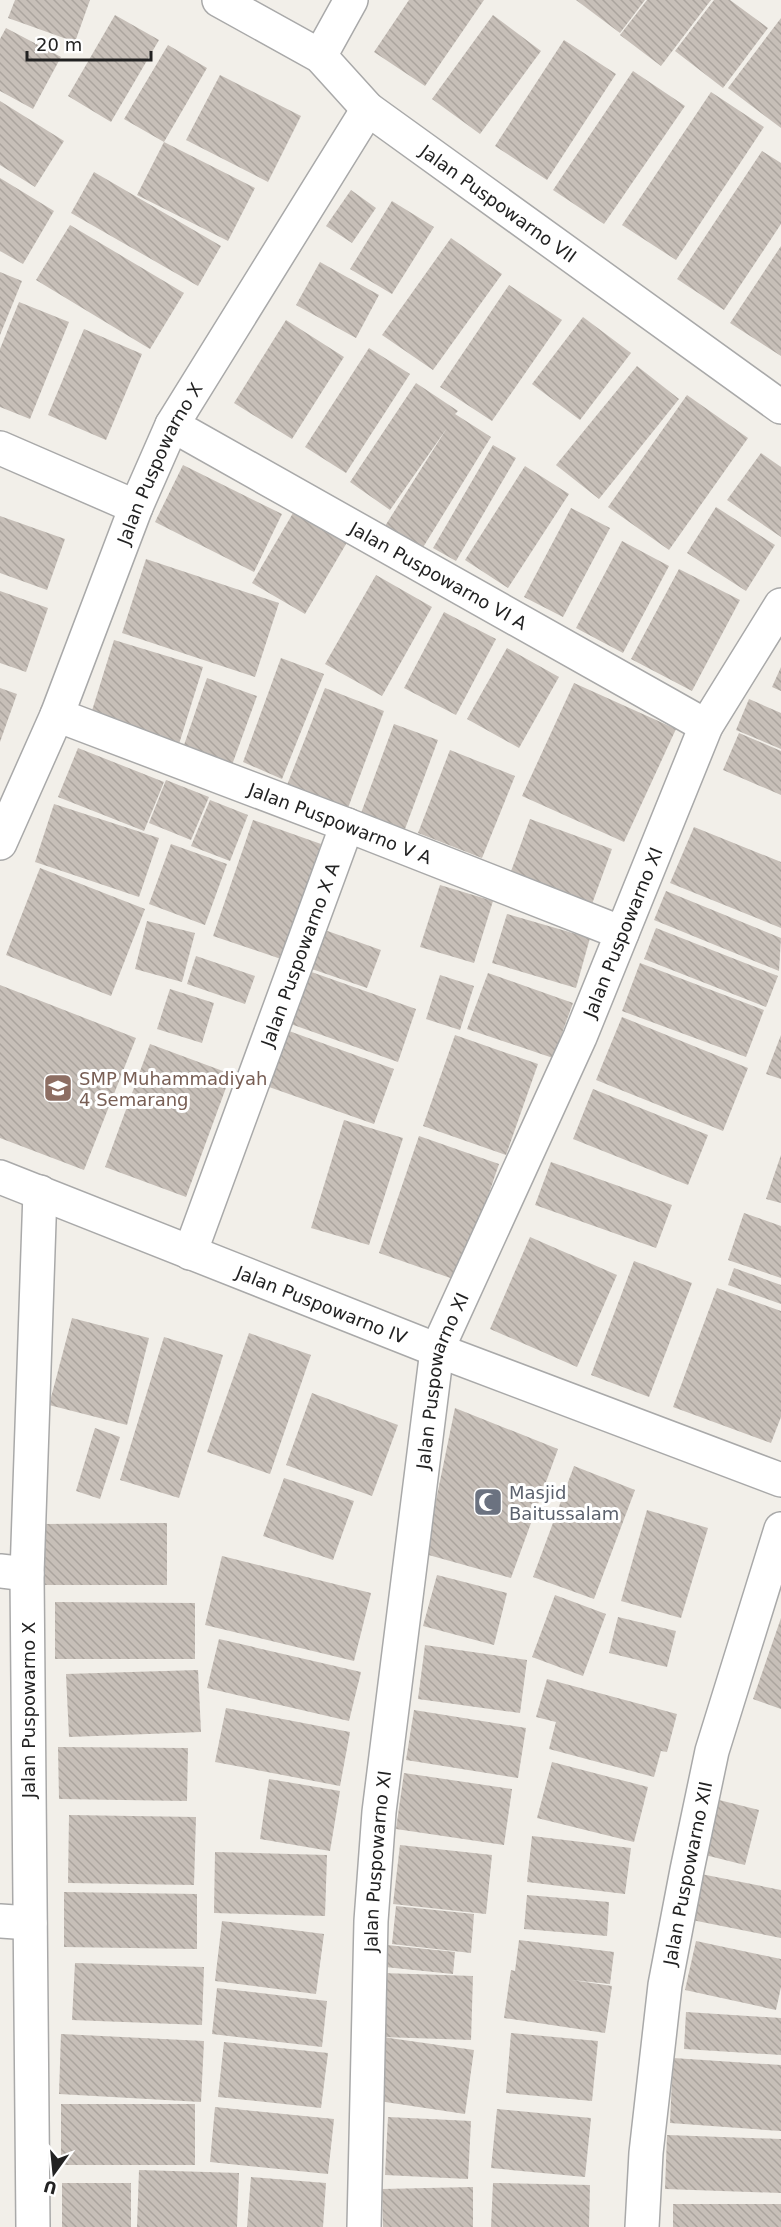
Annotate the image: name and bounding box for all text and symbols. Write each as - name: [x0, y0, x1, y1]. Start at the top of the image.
- scale bar: [27, 24, 152, 62]
- text: 20 m: [36, 34, 82, 55]
- street label: Jalan Puspowarno VII: [416, 139, 581, 267]
- street label: Jalan Puspowarno X: [112, 379, 206, 548]
- street label: Jalan Puspowarno VI A: [345, 516, 531, 634]
- street label: Jalan Puspowarno V A: [245, 778, 435, 868]
- street label: Jalan Puspowarno XI: [578, 844, 666, 1022]
- street label: Jalan Puspowarno X A: [256, 859, 343, 1050]
- place label: SMP Muhammadiyah 4 Semarang: [79, 1068, 268, 1110]
- school or university icon: SMP Muhammadiyah 4 Semarang: [42, 1072, 74, 1104]
- street label: Jalan Puspowarno IV: [232, 1261, 411, 1348]
- street label: Jalan Puspowarno XI: [412, 1289, 472, 1471]
- place label: Masjid Baitussalam: [509, 1482, 619, 1524]
- mosque icon: Masjid Baitussalam: [472, 1486, 504, 1518]
- street label: Jalan Puspowarno X: [18, 1622, 39, 1799]
- street label: Jalan Puspowarno XI: [360, 1769, 395, 1953]
- street label: Jalan Puspowarno XII: [658, 1779, 716, 1968]
- north arrow: [24, 2143, 84, 2203]
- text: U: [42, 2176, 59, 2198]

